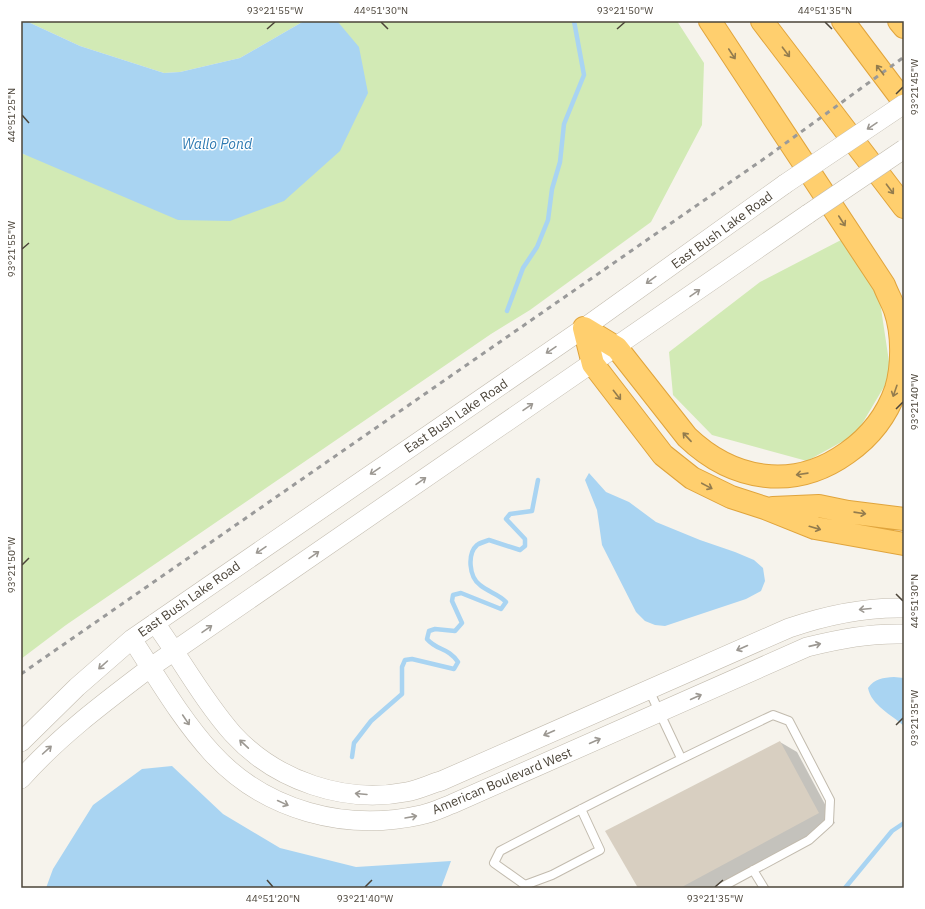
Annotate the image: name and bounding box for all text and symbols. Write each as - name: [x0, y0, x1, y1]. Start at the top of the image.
- text: 93°21'55"W: [247, 4, 303, 17]
- text: 44°51'30"N: [354, 4, 408, 17]
- text: 93°21'50"W: [597, 4, 653, 17]
- text: 44°51'35"N: [798, 4, 852, 17]
- one-way arrow: [782, 46, 790, 57]
- one-way arrow: [728, 48, 736, 59]
- text: 93°21'45"W: [908, 59, 921, 115]
- one-way arrow: [876, 65, 885, 76]
- text: 44°51'25"N: [5, 88, 18, 142]
- one-way arrow: [867, 122, 878, 130]
- water label: Wallo Pond: [182, 135, 253, 153]
- one-way arrow: [886, 183, 894, 194]
- street label: East Bush Lake Road: [668, 187, 776, 273]
- one-way arrow: [838, 215, 846, 227]
- text: 93°21'55"W: [5, 221, 18, 277]
- one-way arrow: [645, 276, 656, 284]
- one-way arrow: [689, 289, 700, 297]
- one-way arrow: [546, 346, 557, 354]
- text: 93°21'40"W: [908, 374, 921, 430]
- street label: East Bush Lake Road: [401, 375, 511, 457]
- one-way arrow: [890, 384, 898, 396]
- one-way arrow: [612, 390, 621, 401]
- one-way arrow: [522, 403, 533, 411]
- one-way arrow: [683, 432, 692, 442]
- one-way arrow: [370, 467, 381, 475]
- one-way arrow: [796, 470, 809, 478]
- one-way arrow: [416, 477, 427, 485]
- one-way arrow: [701, 483, 713, 490]
- one-way arrow: [853, 509, 866, 517]
- one-way arrow: [808, 525, 821, 532]
- text: 93°21'50"W: [5, 537, 18, 593]
- one-way arrow: [256, 546, 267, 554]
- one-way arrow: [309, 551, 320, 559]
- street label: East Bush Lake Road: [134, 557, 244, 641]
- text: 44°51'30"N: [908, 574, 921, 628]
- one-way arrow: [859, 606, 872, 613]
- one-way arrow: [202, 625, 213, 633]
- one-way arrow: [808, 640, 821, 648]
- one-way arrow: [736, 645, 748, 652]
- one-way arrow: [98, 660, 108, 669]
- text: 93°21'35"W: [908, 690, 921, 746]
- one-way arrow: [689, 693, 701, 700]
- one-way arrow: [182, 714, 190, 725]
- one-way arrow: [543, 730, 555, 737]
- one-way arrow: [589, 737, 601, 744]
- one-way arrow: [239, 739, 249, 749]
- street label: American Boulevard West: [429, 744, 575, 818]
- one-way arrow: [42, 746, 52, 755]
- one-way arrow: [355, 790, 368, 798]
- one-way arrow: [277, 800, 289, 807]
- one-way arrow: [404, 812, 417, 820]
- text: 44°51'20"N: [246, 892, 300, 905]
- text: 93°21'40"W: [337, 892, 393, 905]
- text: 93°21'35"W: [687, 892, 743, 905]

